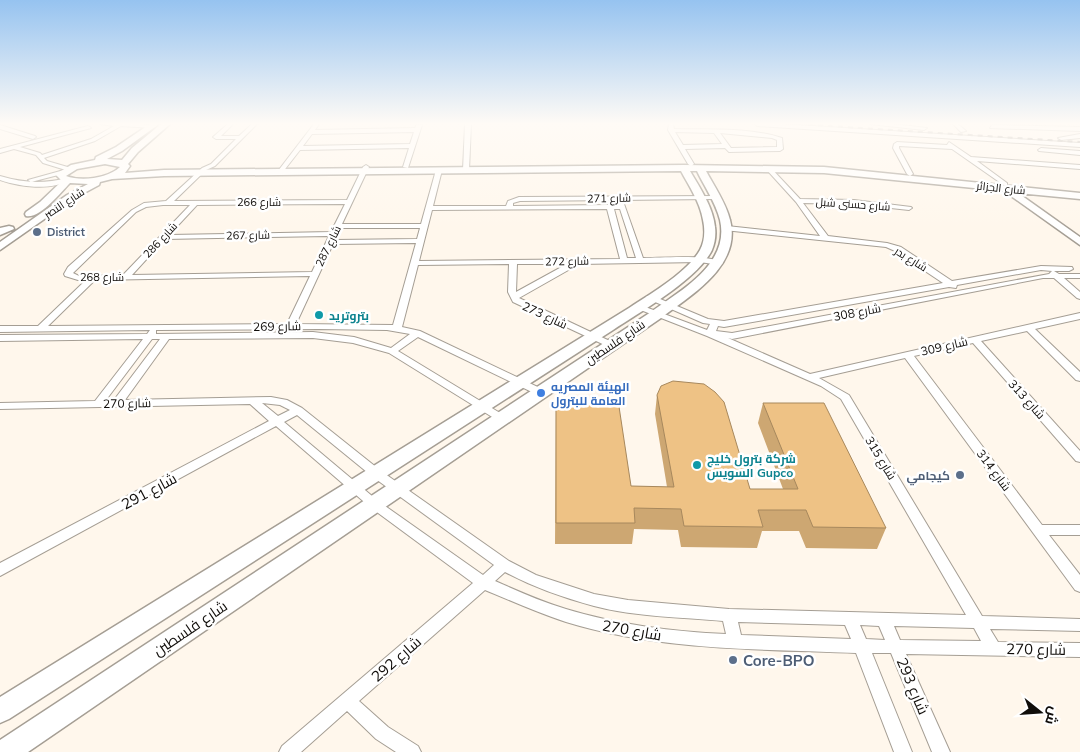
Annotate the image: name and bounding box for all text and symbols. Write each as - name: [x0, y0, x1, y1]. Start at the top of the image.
- street label: شارع الجزائر: [975, 178, 1026, 199]
- street label: شارع النصر: [40, 184, 87, 223]
- street label: شارع 271: [587, 191, 631, 206]
- street label: شارع حسنى شبل: [815, 194, 891, 215]
- street label: شارع 266: [237, 195, 281, 210]
- street label: شارع 286: [140, 219, 181, 262]
- street label: شارع 287: [312, 223, 345, 269]
- place label: District: [47, 225, 85, 239]
- marker: District: [31, 226, 43, 238]
- street label: شارع 267: [226, 228, 270, 243]
- street label: شارع بدر: [891, 243, 930, 275]
- street label: شارع 272: [545, 254, 589, 269]
- street label: شارع 268: [80, 270, 124, 285]
- street label: شارع 273: [520, 298, 570, 333]
- street label: شارع 308: [832, 300, 882, 325]
- place label: بتروتريد: [329, 308, 369, 324]
- marker: بتروتريد: [313, 309, 325, 321]
- street label: شارع فلسطين: [582, 317, 648, 368]
- street label: شارع 269: [253, 318, 301, 335]
- street label: شارع 309: [919, 333, 969, 360]
- street label: شارع 313: [1005, 376, 1049, 423]
- place label: الهيئة المصريه العامة للبترول: [551, 379, 630, 409]
- marker: الهيئة المصريه العامة للبترول: [535, 387, 547, 399]
- street label: شارع 270: [103, 395, 151, 412]
- street label: شارع 315: [861, 434, 900, 483]
- street label: شارع 314: [973, 446, 1014, 494]
- place label: شركة بترول خليج السويس Gupco: [707, 451, 796, 481]
- marker: شركة بترول خليج السويس Gupco: [691, 459, 703, 471]
- place label: كيجامي: [906, 468, 950, 486]
- street label: شارع 291: [118, 469, 181, 515]
- marker: كيجامي: [954, 469, 966, 481]
- street label: شارع فلسطين: [149, 596, 232, 662]
- street label: شارع 270: [600, 615, 663, 647]
- street label: شارع 292: [367, 632, 426, 687]
- street label: شارع 270: [1006, 639, 1066, 661]
- place label: Core-BPO: [743, 651, 814, 670]
- marker: Core-BPO: [727, 654, 739, 666]
- street label: شارع 293: [891, 655, 933, 718]
- north arrow: [1015, 687, 1065, 737]
- text: ش: [1041, 705, 1064, 727]

